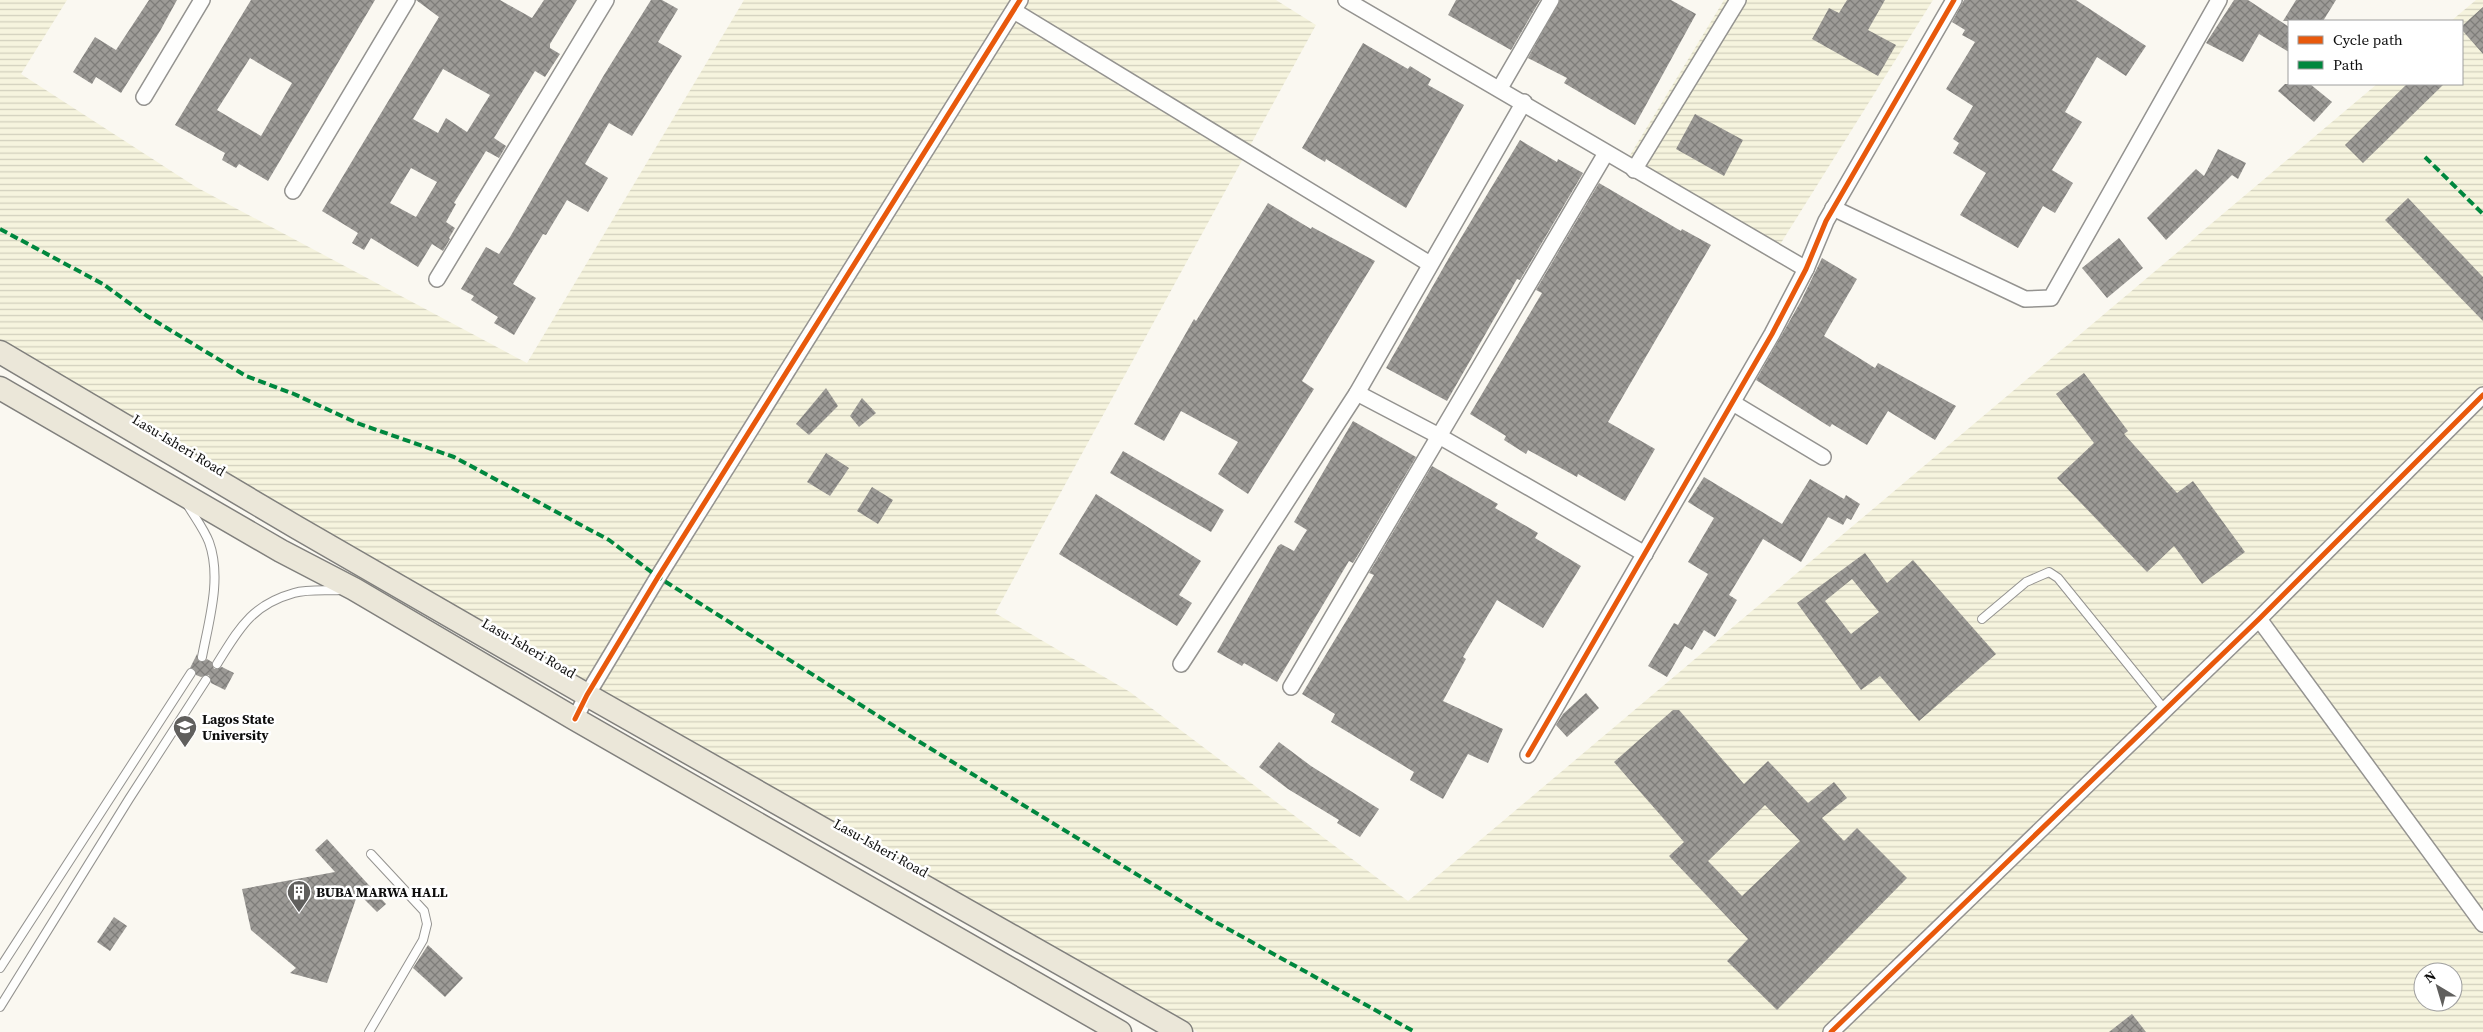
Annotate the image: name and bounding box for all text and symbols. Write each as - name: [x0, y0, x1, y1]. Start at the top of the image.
- legend: [2288, 20, 2463, 85]
- text: Cycle path: [2333, 29, 2403, 50]
- text: Path: [2333, 54, 2363, 75]
- street label: Lasu-Isheri Road: [129, 409, 229, 481]
- street label: Lasu-Isheri Road: [478, 613, 580, 683]
- place label: Lagos State University: [202, 709, 274, 745]
- school or university icon: Lagos State University: [172, 714, 198, 748]
- street label: Lasu-Isheri Road: [830, 814, 932, 882]
- building icon: BUBA MARWA HALL: [286, 879, 312, 913]
- place label: BUBA MARWA HALL: [316, 882, 448, 902]
- north arrow: [2413, 962, 2463, 1012]
- text: N: [2420, 966, 2440, 988]

